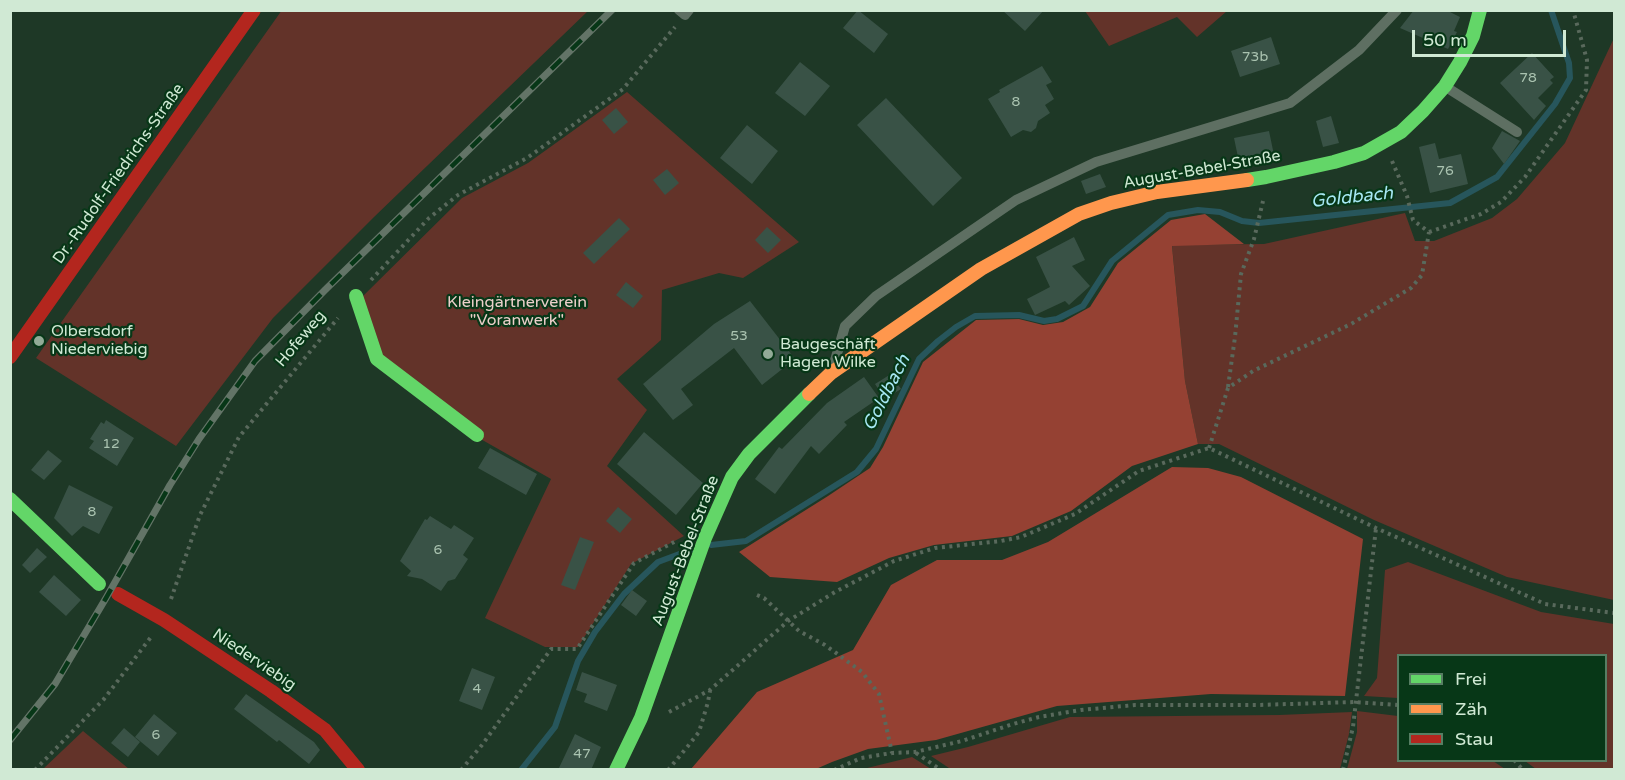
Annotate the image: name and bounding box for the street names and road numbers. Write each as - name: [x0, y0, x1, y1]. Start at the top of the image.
- street label: Dr.-Rudolf-Friedrichs-Straße: [49, 80, 189, 268]
- street label: August-Bebel-Straße: [1122, 147, 1282, 193]
- street label: Hofeweg: [272, 307, 330, 371]
- street label: August-Bebel-Straße: [648, 473, 724, 629]
- street label: Niederviebig: [209, 625, 299, 695]

